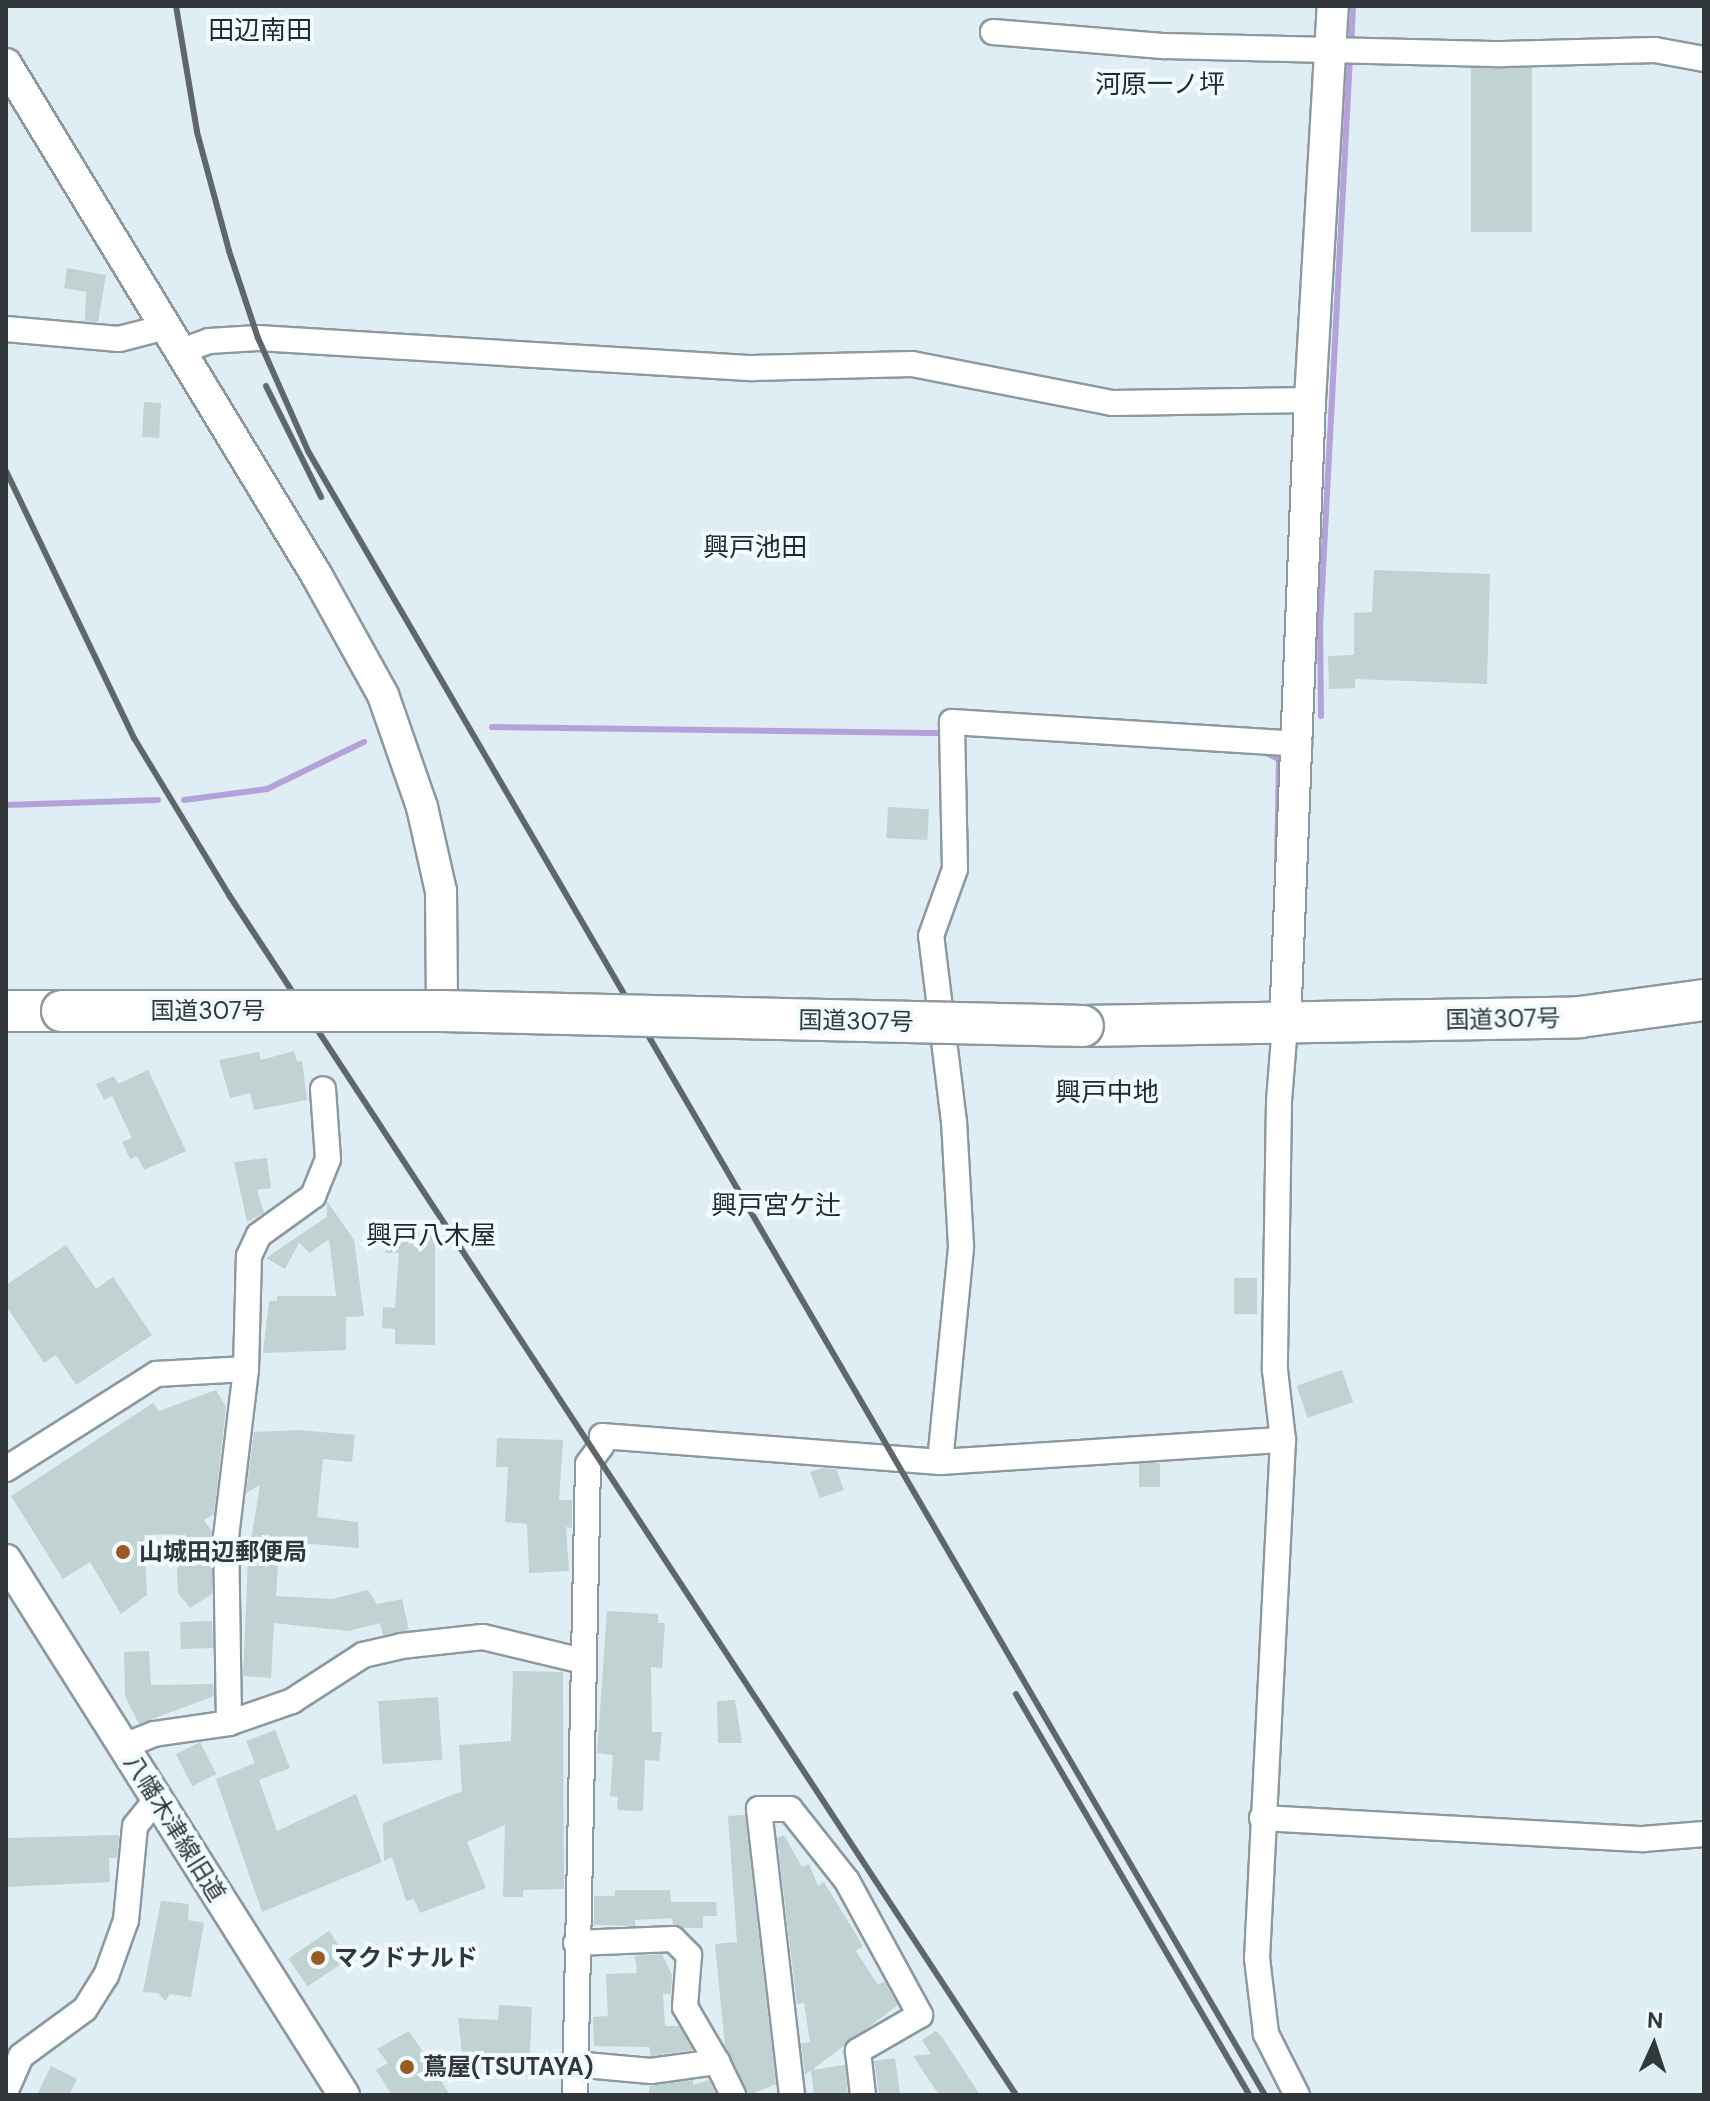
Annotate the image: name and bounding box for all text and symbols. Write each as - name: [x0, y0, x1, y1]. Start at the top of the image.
- district label: 田辺南田: [208, 15, 312, 47]
- district label: 河原一ノ坪: [1095, 69, 1225, 101]
- district label: 興戸池田: [703, 532, 807, 564]
- street label: 国道307号: [150, 997, 266, 1025]
- street label: 国道307号: [1445, 1004, 1561, 1034]
- street label: 国道307号: [798, 1006, 914, 1036]
- district label: 興戸中地: [1055, 1077, 1159, 1109]
- district label: 興戸宮ケ辻: [711, 1190, 841, 1222]
- district label: 興戸八木屋: [366, 1220, 496, 1252]
- place label: 山城田辺郵便局: [139, 1538, 307, 1566]
- marker: 山城田辺郵便局: [114, 1543, 132, 1561]
- street label: 八幡木津線旧道: [118, 1749, 232, 1907]
- place label: マクドナルド: [334, 1944, 478, 1972]
- marker: マクドナルド: [309, 1949, 327, 1967]
- north arrow: [1614, 2005, 1694, 2085]
- text: N: [1647, 2006, 1664, 2035]
- place label: 蔦屋(TSUTAYA): [423, 2053, 593, 2081]
- marker: 蔦屋(TSUTAYA): [398, 2058, 416, 2076]

